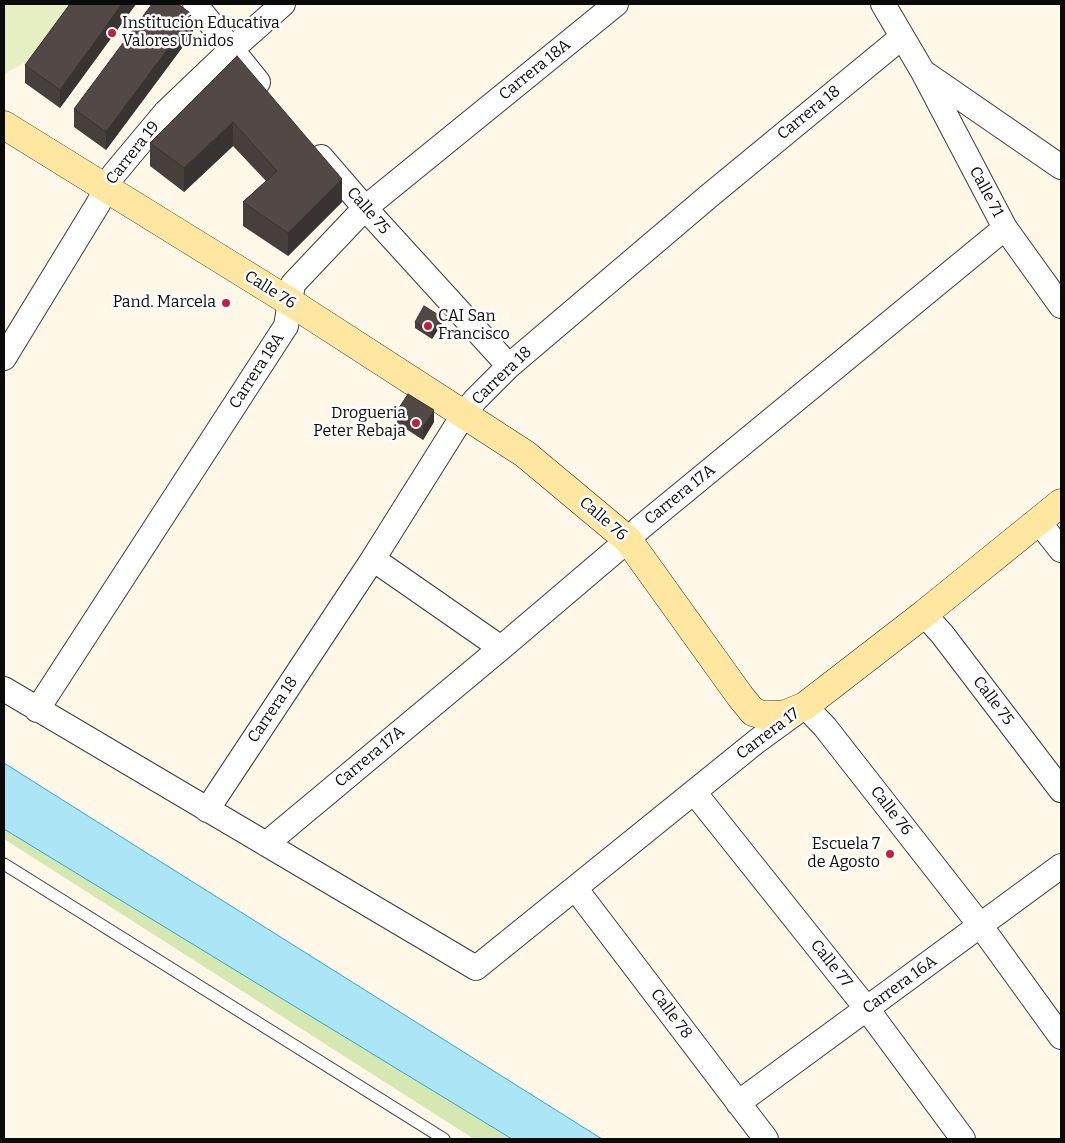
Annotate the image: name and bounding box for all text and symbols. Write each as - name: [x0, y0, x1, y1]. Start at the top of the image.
- place label: Institución Educativa Valores Unidos: [122, 14, 280, 52]
- marker: Institución Educativa Valores Unidos: [106, 27, 118, 39]
- street label: Carrera 18A: [495, 35, 575, 105]
- street label: Carrera 18: [774, 82, 844, 144]
- street label: Carrera 19: [102, 117, 164, 189]
- street label: Calle 71: [965, 163, 1007, 221]
- street label: Calle 75: [342, 183, 394, 239]
- street label: Calle 76: [241, 267, 299, 313]
- place label: Pand. Marcela: [113, 293, 216, 313]
- marker: Pand. Marcela: [220, 297, 232, 309]
- place label: CAI San Francisco: [438, 307, 510, 345]
- marker: CAI San Francisco: [422, 320, 434, 332]
- street label: Carrera 18A: [225, 330, 289, 412]
- street label: Carrera 18: [468, 343, 536, 409]
- place label: Drogueria Peter Rebaja: [313, 404, 406, 442]
- marker: Drogueria Peter Rebaja: [410, 417, 422, 429]
- street label: Carrera 17A: [641, 461, 719, 529]
- street label: Calle 76: [575, 493, 631, 545]
- street label: Carrera 18: [244, 673, 302, 747]
- street label: Calle 75: [968, 673, 1018, 729]
- street label: Carrera 17: [733, 704, 803, 764]
- street label: Carrera 17A: [331, 722, 409, 792]
- street label: Calle 76: [866, 783, 916, 839]
- place label: Escuela 7 de Agosto: [807, 835, 880, 873]
- marker: Escuela 7 de Agosto: [884, 848, 896, 860]
- street label: Calle 77: [806, 936, 856, 992]
- street label: Carrera 16A: [859, 952, 941, 1018]
- street label: Calle 78: [646, 985, 696, 1043]

